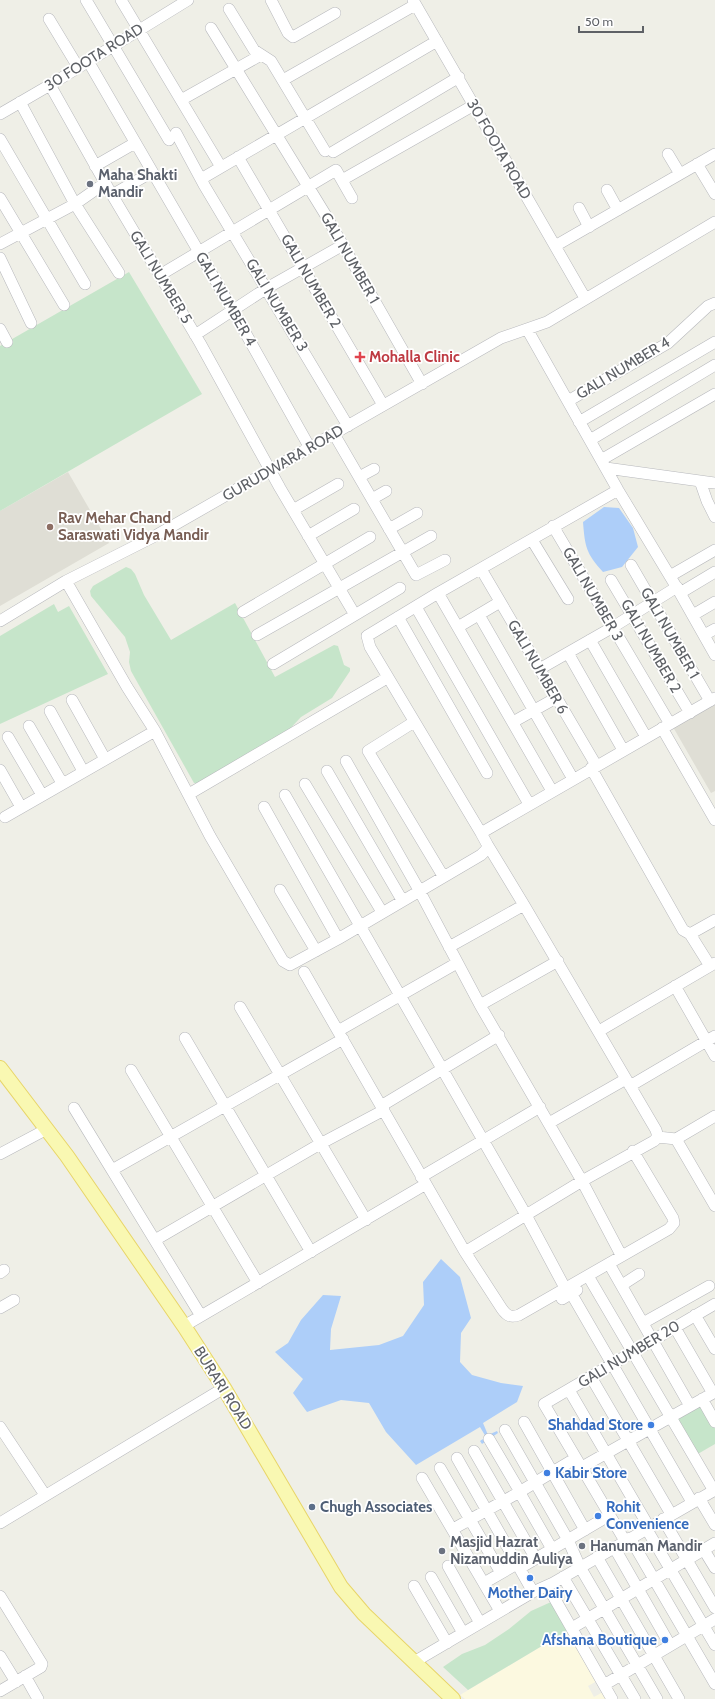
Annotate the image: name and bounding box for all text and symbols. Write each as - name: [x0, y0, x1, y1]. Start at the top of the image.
- scale bar: [579, 8, 643, 34]
- text: 50 m: [585, 14, 613, 29]
- street label: 30 FOOTA ROAD: [41, 19, 147, 95]
- street label: 30 FOOTA ROAD: [463, 96, 535, 202]
- place label: Maha Shakti Mandir: [98, 166, 177, 201]
- marker: Maha Shakti Mandir: [85, 179, 95, 189]
- street label: GALI NUMBER 1: [317, 209, 383, 307]
- street label: GALI NUMBER 5: [126, 227, 196, 327]
- street label: GALI NUMBER 2: [277, 231, 345, 331]
- street label: GALI NUMBER 4: [192, 249, 260, 350]
- street label: GALI NUMBER 3: [242, 255, 312, 355]
- street label: GALI NUMBER 4: [573, 333, 673, 403]
- place label: Mohalla Clinic: [369, 348, 460, 366]
- marker: Mohalla Clinic: [354, 351, 366, 363]
- street label: GURUDWARA ROAD: [219, 421, 347, 505]
- place label: Rav Mehar Chand Saraswati Vidya Mandir: [58, 509, 209, 544]
- marker: Rav Mehar Chand Saraswati Vidya Mandir: [45, 522, 55, 532]
- street label: GALI NUMBER 3: [559, 544, 627, 644]
- street label: GALI NUMBER 1: [637, 584, 703, 682]
- street label: GALI NUMBER 2: [617, 596, 685, 696]
- street label: GALI NUMBER 6: [504, 617, 572, 717]
- street label: GALI NUMBER 20: [575, 1317, 683, 1391]
- street label: BURARI ROAD: [190, 1343, 256, 1433]
- place label: Shahdad Store: [548, 1416, 643, 1434]
- marker: Shahdad Store: [646, 1420, 656, 1430]
- place label: Kabir Store: [555, 1464, 627, 1482]
- marker: Kabir Store: [542, 1468, 552, 1478]
- place label: Chugh Associates: [320, 1498, 432, 1516]
- place label: Rohit Convenience: [606, 1498, 689, 1533]
- marker: Chugh Associates: [307, 1502, 317, 1512]
- marker: Rohit Convenience: [593, 1511, 603, 1521]
- place label: Masjid Hazrat Nizamuddin Auliya: [450, 1533, 573, 1568]
- place label: Hanuman Mandir: [590, 1537, 702, 1555]
- marker: Hanuman Mandir: [577, 1541, 587, 1551]
- marker: Masjid Hazrat Nizamuddin Auliya: [437, 1546, 447, 1556]
- marker: Mother Dairy: [525, 1573, 535, 1583]
- place label: Mother Dairy: [488, 1584, 573, 1602]
- place label: Afshana Boutique: [542, 1631, 657, 1649]
- marker: Afshana Boutique: [660, 1635, 670, 1645]

